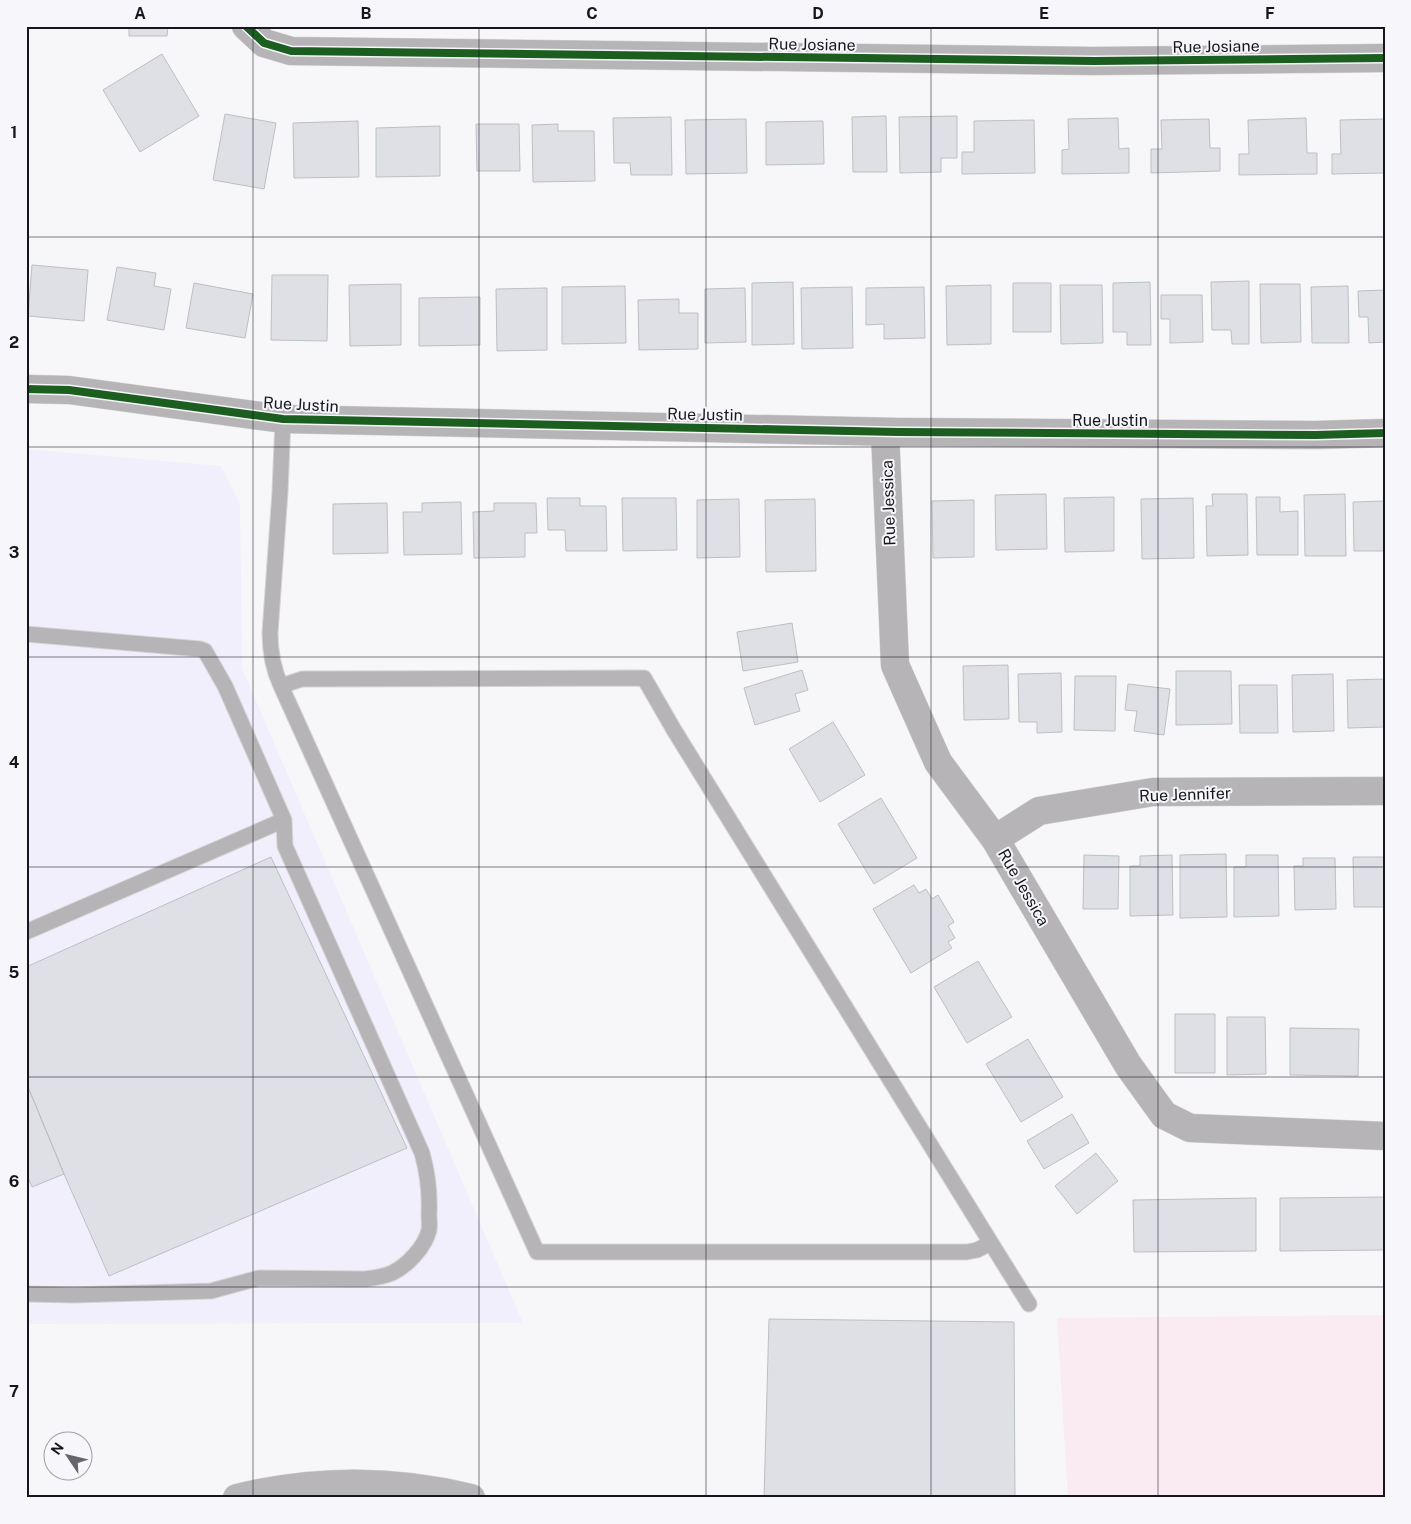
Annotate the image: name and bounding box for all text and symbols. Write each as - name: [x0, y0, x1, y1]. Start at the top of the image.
- text: A: [134, 4, 146, 23]
- text: B: [361, 4, 372, 23]
- text: C: [586, 4, 598, 23]
- text: D: [812, 4, 824, 23]
- text: E: [1039, 4, 1049, 23]
- text: F: [1265, 4, 1275, 23]
- street label: Rue Josiane: [768, 34, 856, 55]
- street label: Rue Josiane: [1172, 36, 1260, 57]
- text: 1: [11, 123, 17, 142]
- text: 2: [9, 333, 19, 352]
- street label: Rue Justin: [263, 393, 339, 416]
- street label: Rue Justin: [667, 404, 743, 425]
- street label: Rue Justin: [1072, 411, 1148, 430]
- street label: Rue Jessica: [878, 460, 899, 546]
- text: 3: [9, 543, 19, 562]
- text: 4: [9, 753, 20, 772]
- street label: Rue Jennifer: [1139, 783, 1231, 806]
- street label: Rue Jessica: [994, 845, 1053, 929]
- text: 5: [9, 963, 20, 982]
- text: 6: [9, 1172, 19, 1191]
- text: 7: [9, 1382, 19, 1401]
- north arrow: [42, 1432, 92, 1482]
- text: N: [48, 1439, 67, 1458]

